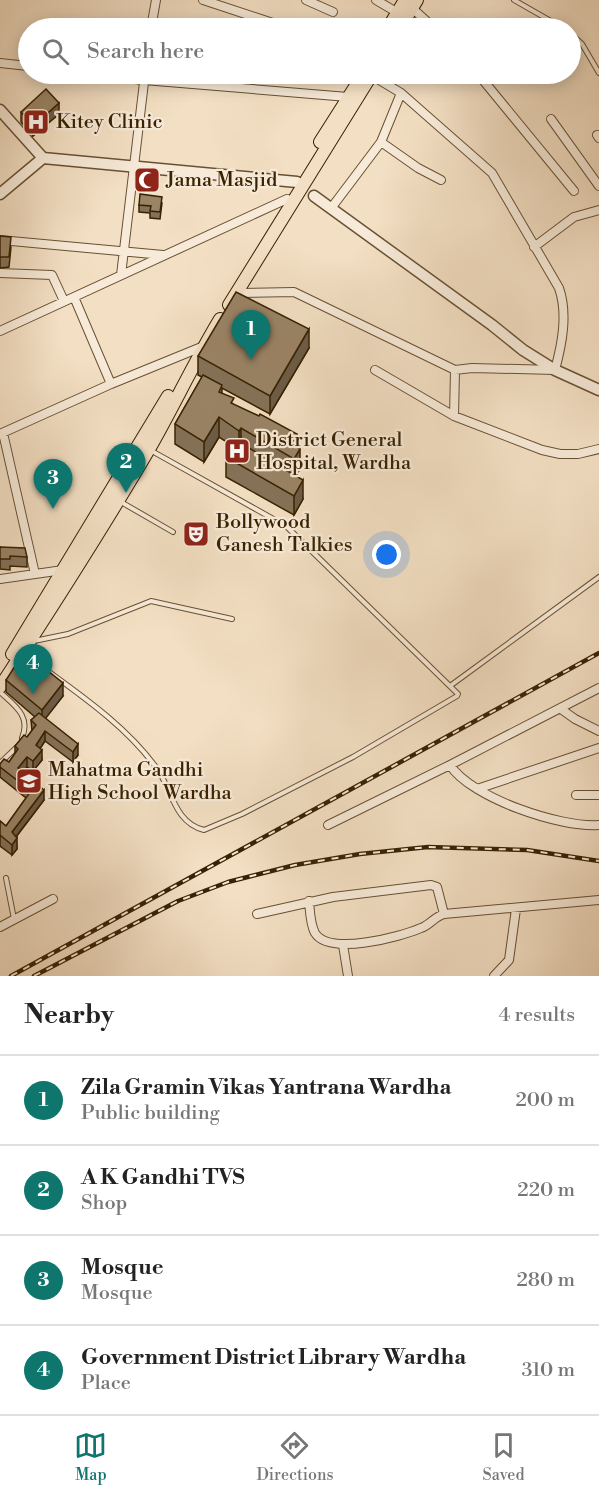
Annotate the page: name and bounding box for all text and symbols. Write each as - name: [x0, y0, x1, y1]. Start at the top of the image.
- search box: [18, 18, 581, 84]
- icon: search: [39, 35, 72, 68]
- text: Search here: [87, 38, 204, 65]
- hospital icon: Kitey Clinic: [21, 107, 51, 137]
- place label: Kitey Clinic: [56, 110, 163, 135]
- mosque icon: Jama Masjid: [132, 165, 162, 195]
- place label: Jama Masjid: [165, 168, 278, 193]
- pin: 1: [232, 310, 270, 360]
- place label: District General Hospital, Wardha: [256, 428, 412, 476]
- hospital icon: District General Hospital, Wardha: [222, 436, 252, 466]
- pin: 2: [106, 444, 146, 493]
- pin: 3: [34, 460, 72, 509]
- place label: Bollywood Ganesh Talkies: [215, 510, 353, 558]
- theatre icon: Bollywood Ganesh Talkies: [181, 519, 211, 549]
- your location: [372, 540, 401, 569]
- pin: 4: [14, 644, 52, 694]
- place label: Mahatma Gandhi High School Wardha: [48, 758, 233, 806]
- school or university icon: Mahatma Gandhi High School Wardha: [14, 766, 44, 796]
- text: Nearby: [24, 999, 114, 1031]
- text: 4 results: [498, 1003, 575, 1028]
- text: Zila Gramin Vikas Yantrana Wardha: [81, 1074, 451, 1101]
- text: 1: [39, 1088, 48, 1113]
- text: 200 m: [515, 1088, 575, 1113]
- text: Public building: [81, 1101, 220, 1126]
- text: A K Gandhi TVS: [81, 1164, 245, 1191]
- text: 2: [37, 1178, 50, 1203]
- text: 220 m: [517, 1178, 575, 1203]
- text: Shop: [81, 1191, 127, 1216]
- text: Mosque: [81, 1254, 164, 1281]
- text: 3: [37, 1268, 50, 1293]
- text: 280 m: [516, 1268, 575, 1293]
- text: Mosque: [81, 1281, 153, 1306]
- text: Government District Library Wardha: [81, 1344, 466, 1371]
- text: 4: [37, 1358, 50, 1383]
- text: 310 m: [522, 1358, 575, 1383]
- text: Place: [81, 1371, 131, 1396]
- tab: Map: [74, 1429, 107, 1485]
- tab: Directions: [256, 1429, 334, 1485]
- tab: Saved: [482, 1429, 525, 1485]

